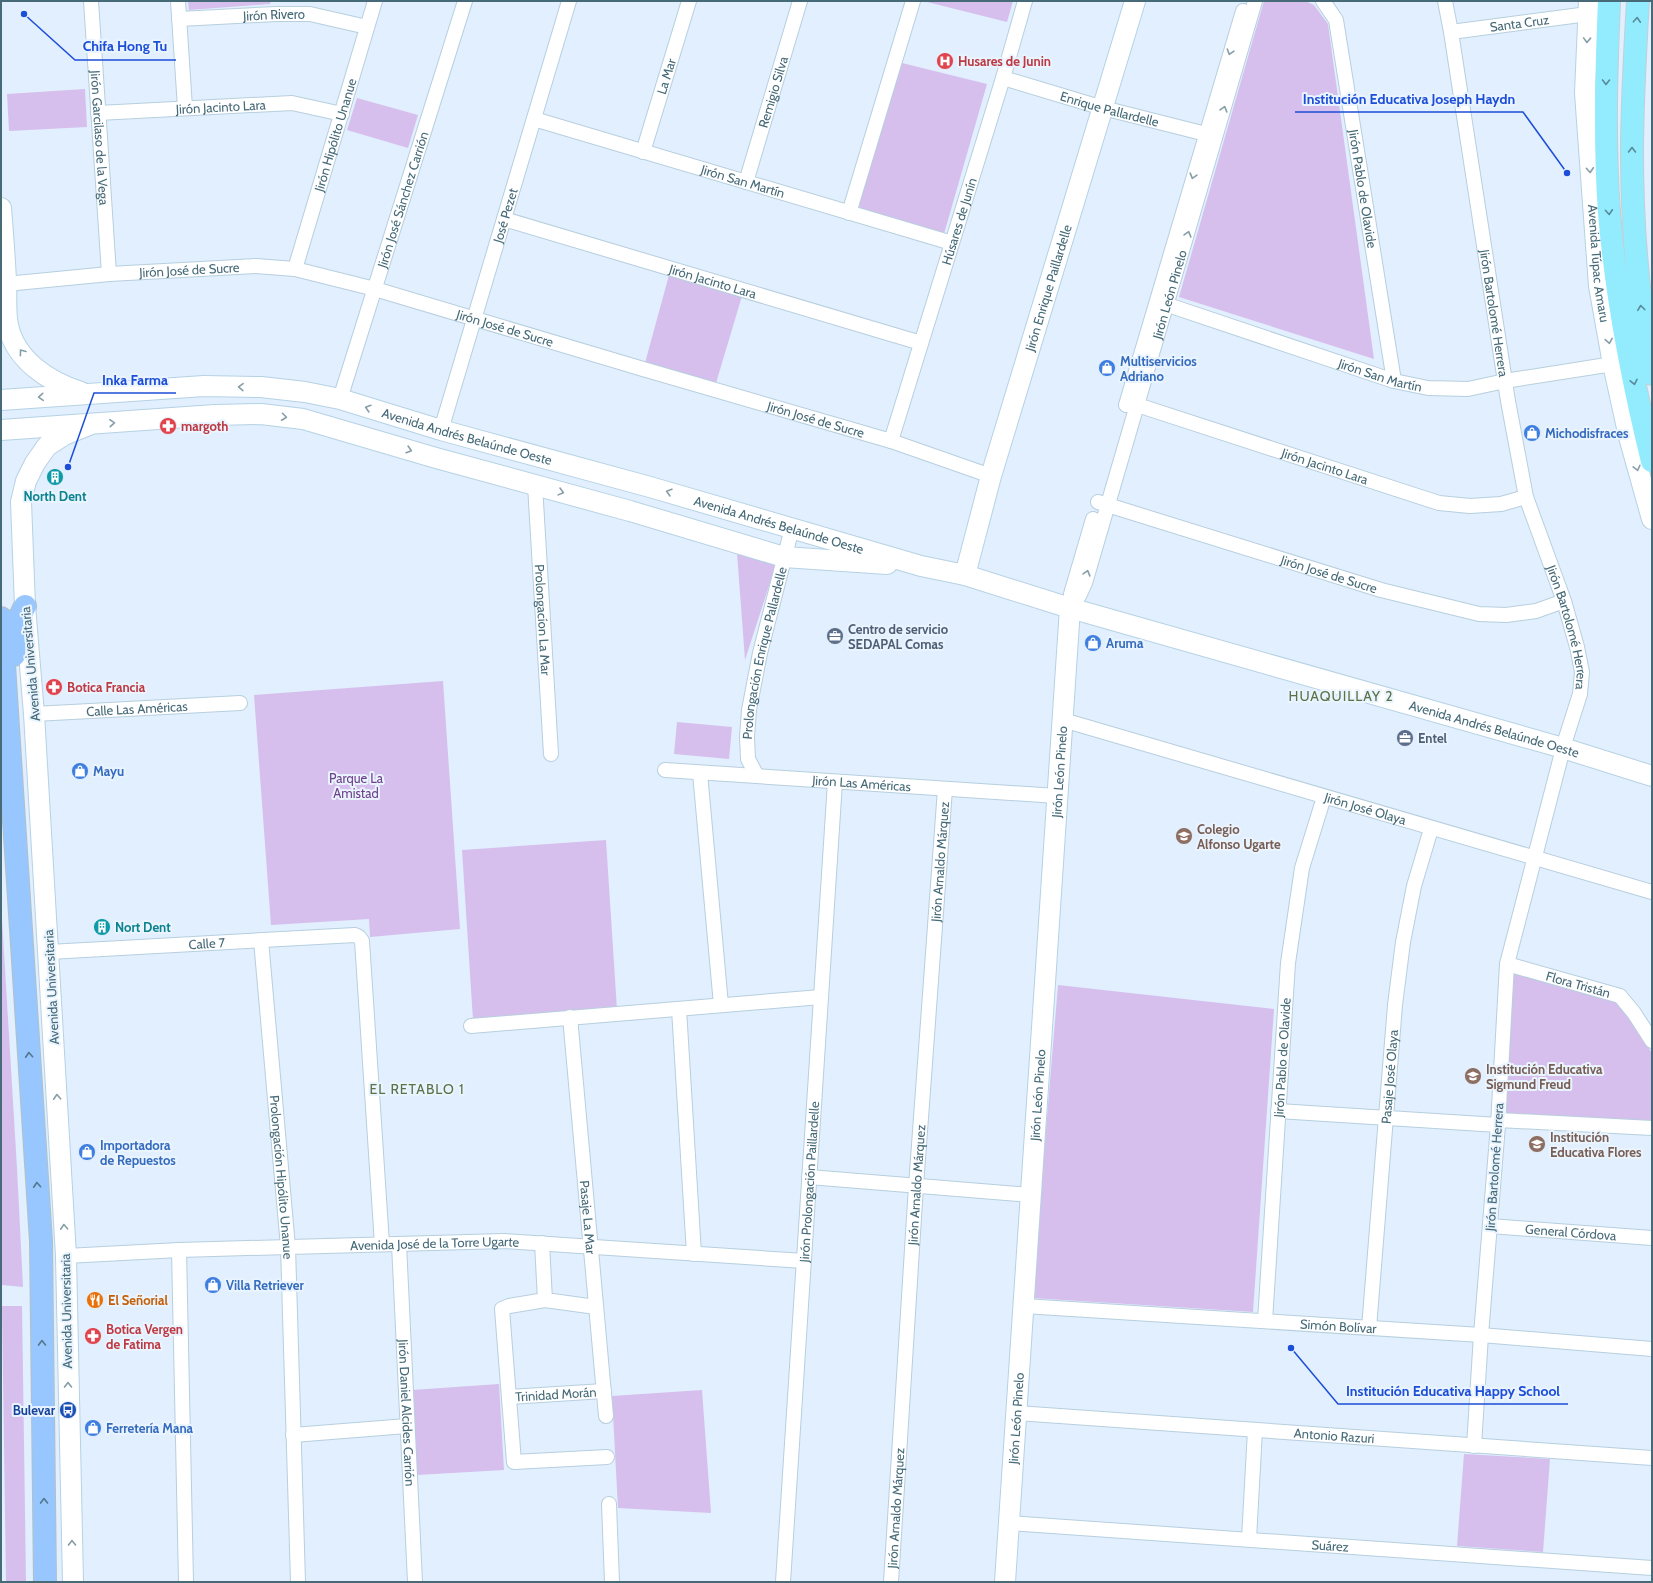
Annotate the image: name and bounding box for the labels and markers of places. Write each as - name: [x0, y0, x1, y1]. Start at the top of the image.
- callout: Chifa Hong Tu: [75, 34, 176, 60]
- hospital icon: Husares de Junin: [935, 51, 955, 71]
- place label: Husares de Junin: [958, 53, 1051, 69]
- callout: Institución Educativa Joseph Haydn: [1295, 86, 1523, 112]
- place label: Multiservicios Adriano: [1120, 353, 1197, 384]
- shop icon: Multiservicios Adriano: [1097, 358, 1117, 378]
- callout: Inka Farma: [94, 367, 176, 393]
- pharmacy icon: margoth: [158, 416, 178, 436]
- place label: margoth: [181, 418, 228, 434]
- shop icon: Michodisfraces: [1522, 423, 1542, 443]
- place label: Michodisfraces: [1545, 425, 1629, 441]
- building icon: North Dent: [45, 467, 65, 487]
- place label: North Dent: [24, 488, 87, 504]
- place label: Centro de servicio SEDAPAL Comas: [848, 621, 949, 652]
- office icon: Centro de servicio SEDAPAL Comas: [825, 626, 845, 646]
- shop icon: Aruma: [1083, 633, 1103, 653]
- place label: Aruma: [1106, 635, 1144, 651]
- pharmacy icon: Botica Francia: [44, 677, 64, 697]
- place label: Botica Francia: [67, 679, 146, 695]
- office icon: Entel: [1395, 728, 1415, 748]
- place label: Entel: [1418, 730, 1448, 746]
- shop icon: Mayu: [70, 761, 90, 781]
- place label: Mayu: [93, 763, 124, 779]
- place label: Colegio Alfonso Ugarte: [1197, 821, 1281, 852]
- school or university icon: Colegio Alfonso Ugarte: [1174, 826, 1194, 846]
- building icon: Nort Dent: [92, 917, 112, 937]
- place label: Nort Dent: [115, 919, 171, 935]
- place label: Institución Educativa Sigmund Freud: [1486, 1061, 1603, 1092]
- school or university icon: Institución Educativa Sigmund Freud: [1463, 1066, 1483, 1086]
- place label: Institución Educativa Flores: [1550, 1129, 1642, 1160]
- school or university icon: Institución Educativa Flores: [1527, 1134, 1547, 1154]
- place label: Importadora de Repuestos: [100, 1137, 176, 1168]
- shop icon: Importadora de Repuestos: [77, 1142, 97, 1162]
- shop icon: Villa Retriever: [203, 1275, 223, 1295]
- place label: Villa Retriever: [226, 1277, 304, 1293]
- restaurant icon: El Señorial: [85, 1290, 105, 1310]
- place label: El Señorial: [108, 1292, 168, 1308]
- place label: Botica Vergen de Fatima: [106, 1321, 183, 1352]
- pharmacy icon: Botica Vergen de Fatima: [83, 1326, 103, 1346]
- callout: Institución Educativa Happy School: [1338, 1378, 1568, 1404]
- bus stop icon: Bulevar: [58, 1400, 78, 1420]
- place label: Bulevar: [13, 1402, 56, 1418]
- shop icon: Ferretería Mana: [83, 1418, 103, 1438]
- place label: Ferretería Mana: [106, 1420, 194, 1436]

